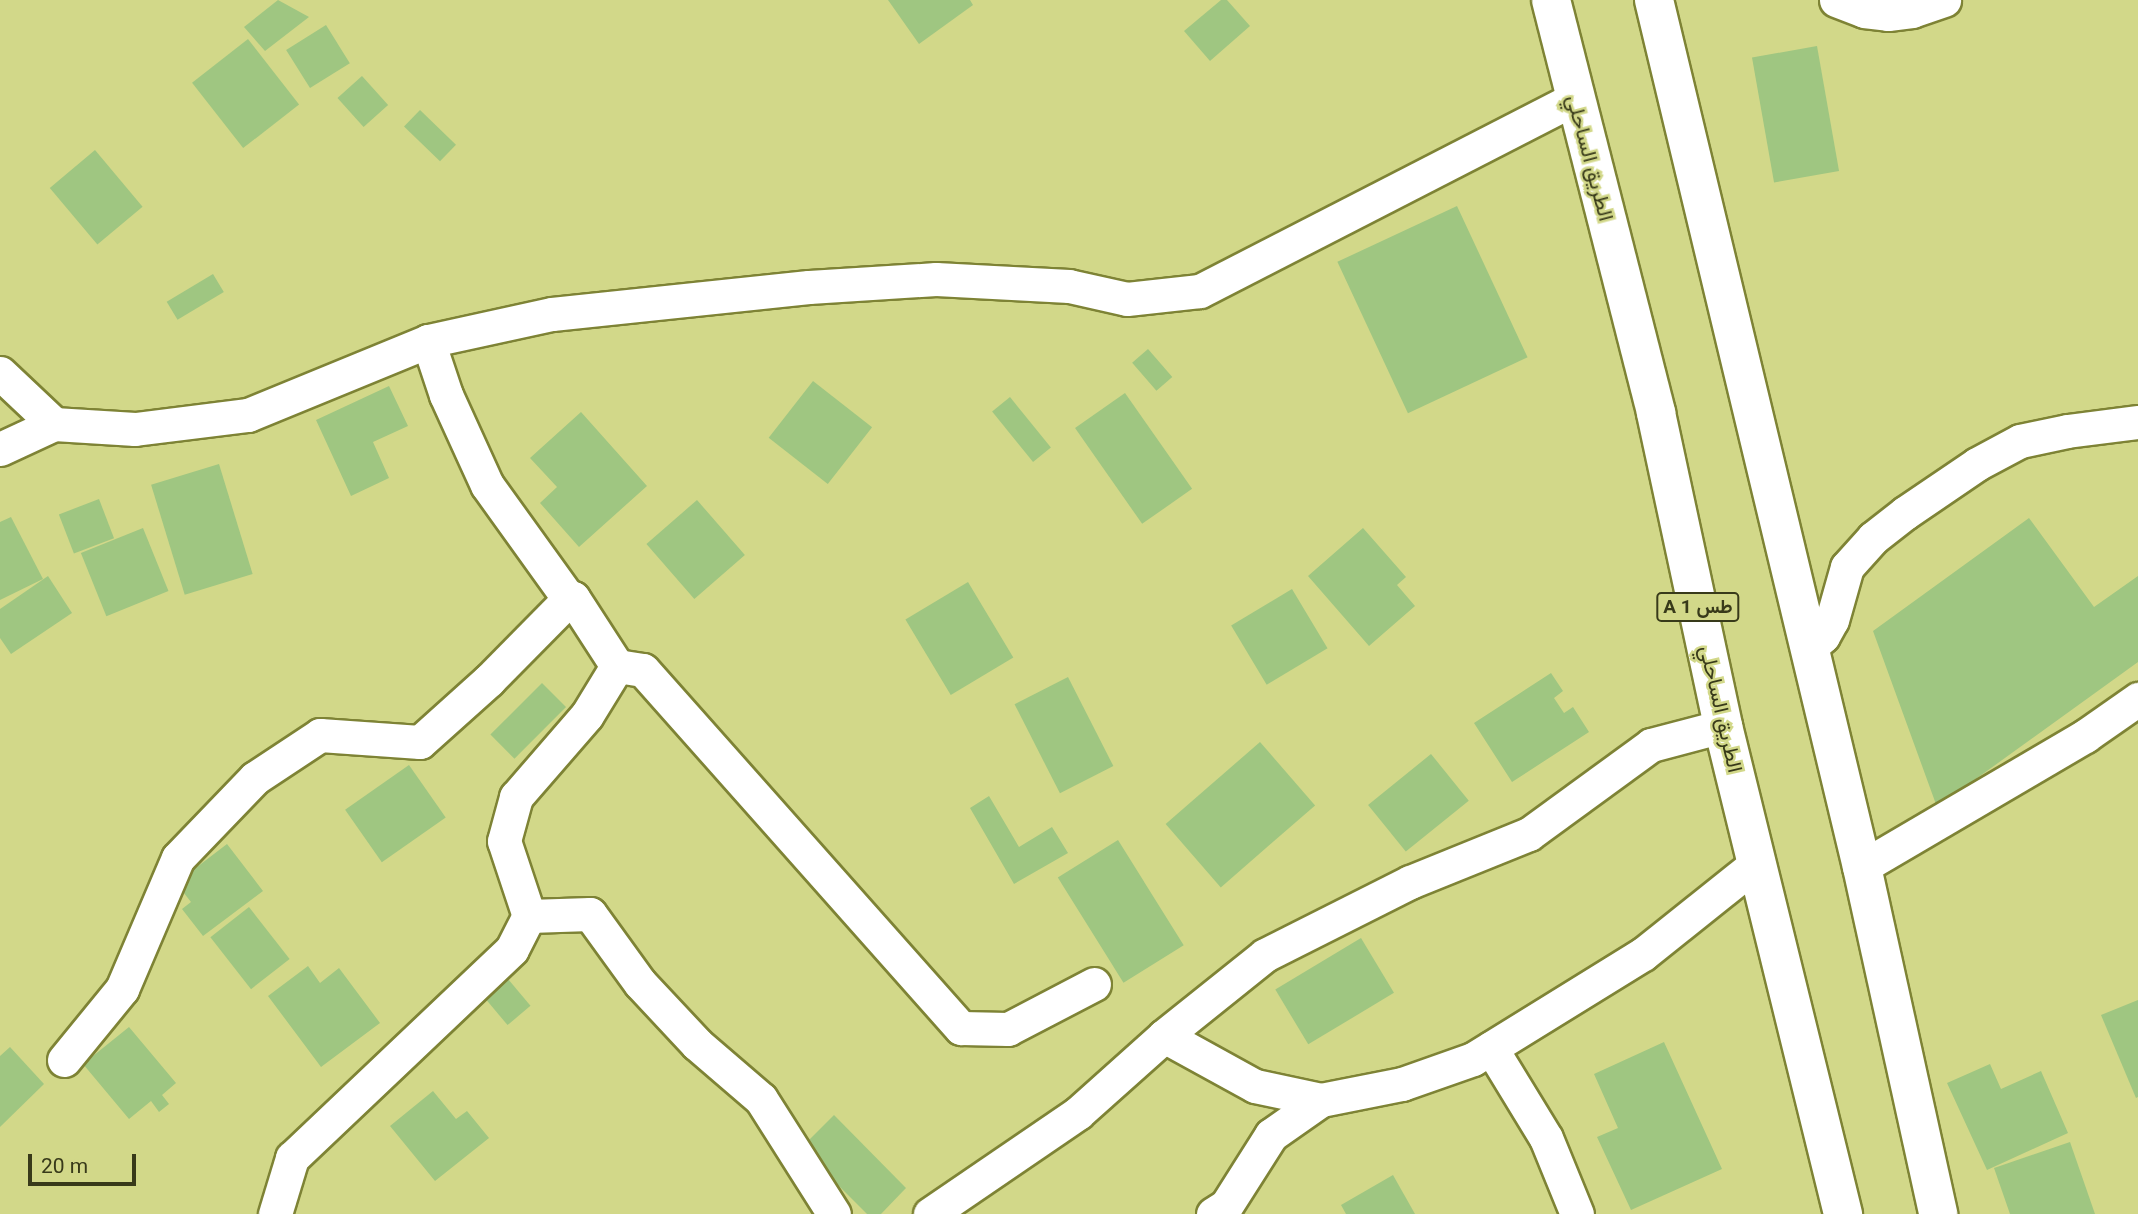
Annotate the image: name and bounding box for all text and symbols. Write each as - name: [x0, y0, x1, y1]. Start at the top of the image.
- street label: الطريق الساحلي: [1561, 92, 1619, 224]
- road number: A 1 طس: [1656, 592, 1740, 622]
- street label: الطريق الساحلي: [1694, 643, 1748, 775]
- scale bar: [32, 1140, 140, 1184]
- text: 20 m: [41, 1154, 88, 1178]

